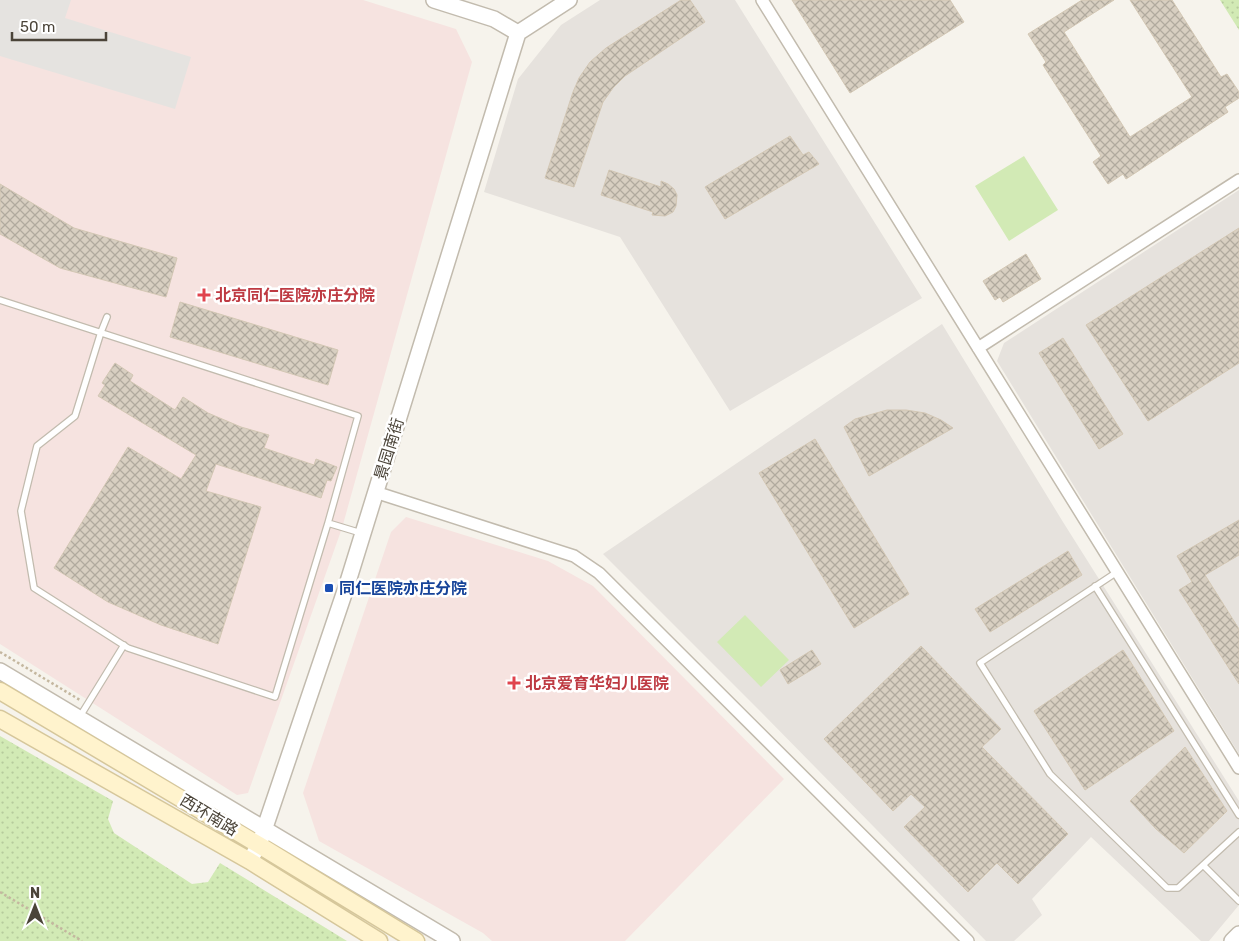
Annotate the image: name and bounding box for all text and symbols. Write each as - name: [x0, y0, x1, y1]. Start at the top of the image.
- scale bar: [12, 10, 106, 42]
- text: 50 m: [20, 18, 55, 36]
- place label: 北京同仁医院亦庄分院: [215, 286, 375, 305]
- marker: 北京同仁医院亦庄分院: [197, 288, 211, 302]
- street label: 景园南街: [371, 416, 407, 482]
- place label: 同仁医院亦庄分院: [339, 579, 467, 598]
- marker: 同仁医院亦庄分院: [323, 582, 335, 594]
- place label: 北京爱育华妇儿医院: [525, 674, 669, 693]
- marker: 北京爱育华妇儿医院: [507, 676, 521, 690]
- street label: 西环南路: [177, 790, 241, 840]
- north arrow: [10, 881, 60, 931]
- text: N: [30, 885, 40, 902]

